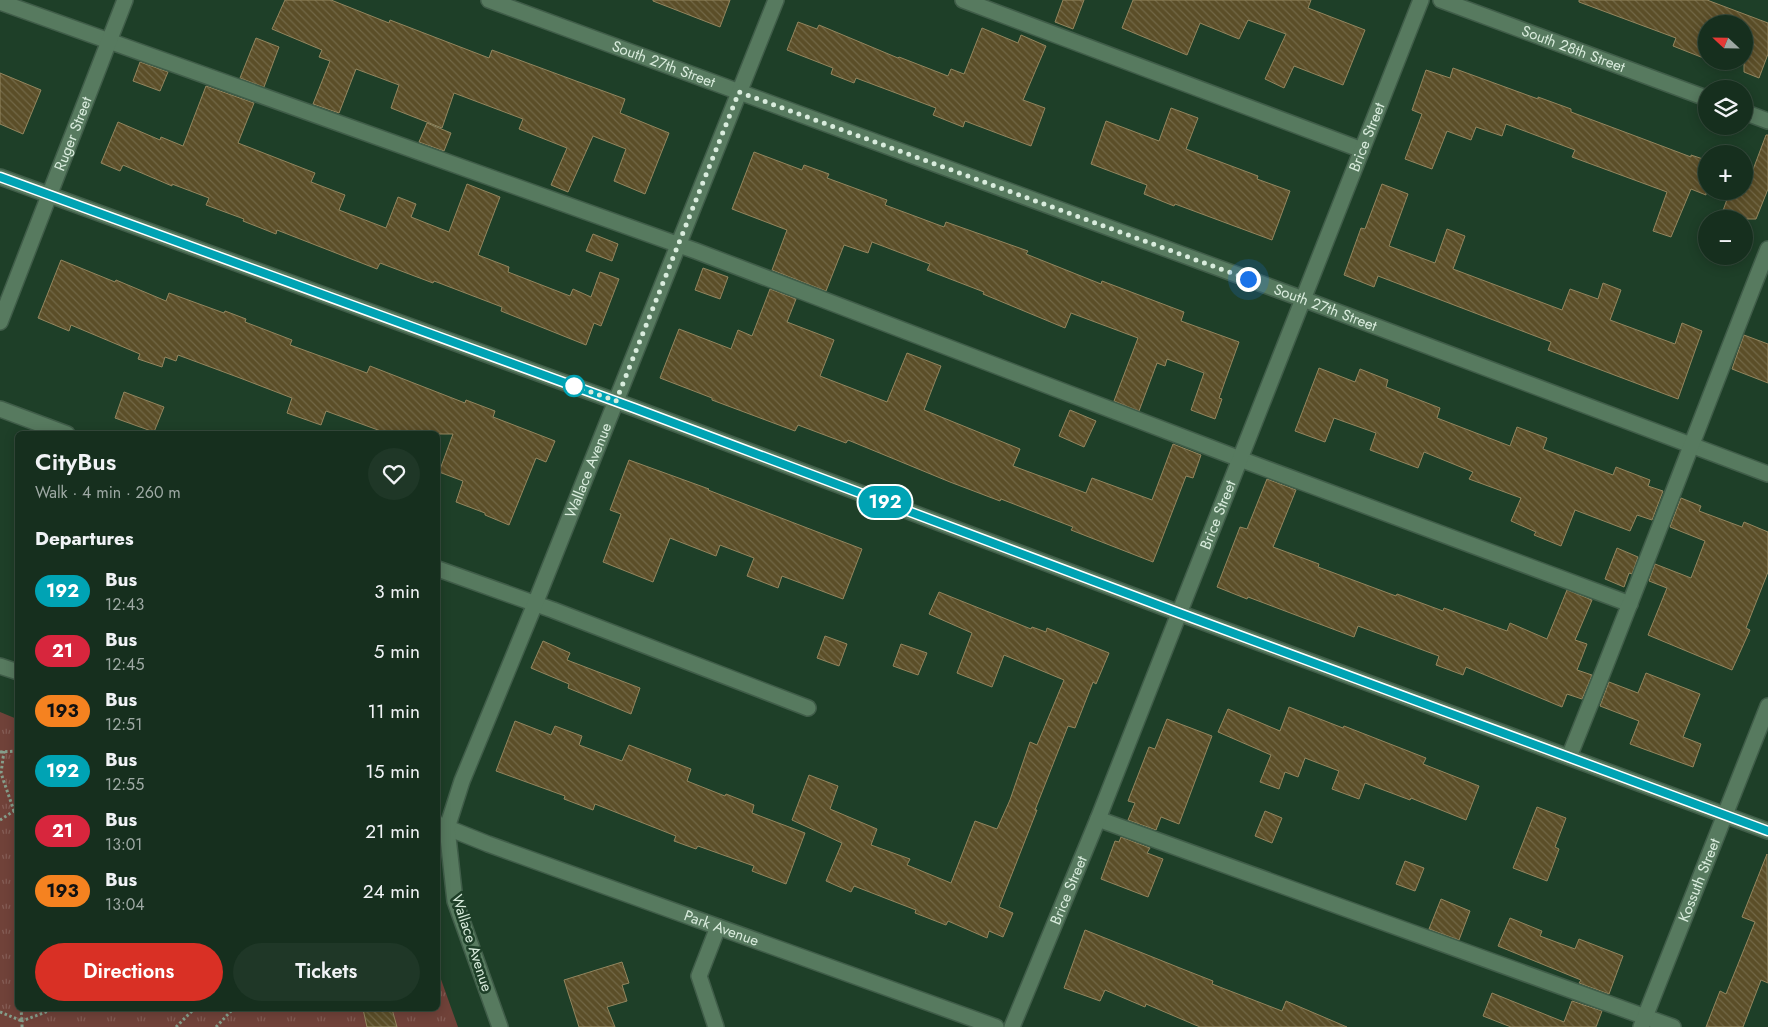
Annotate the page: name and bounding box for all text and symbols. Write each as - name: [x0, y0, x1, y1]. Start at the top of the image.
- north arrow: [1698, 15, 1752, 70]
- map controls: [1698, 15, 1753, 265]
- street label: South 28th Street: [1518, 20, 1629, 78]
- street label: South 27th Street: [609, 35, 719, 93]
- button: layers: [1698, 80, 1753, 135]
- street label: Ruger Street: [49, 93, 98, 174]
- street label: Brice Street: [1343, 99, 1391, 175]
- button: +: [1698, 145, 1753, 200]
- button: −: [1698, 210, 1753, 265]
- your location: [1236, 267, 1261, 292]
- street label: South 27th Street: [1271, 278, 1380, 337]
- unlabelled marker: [563, 375, 585, 397]
- street label: Wallace Avenue: [559, 419, 617, 521]
- text: CityBus: [35, 444, 116, 479]
- button: heart: [368, 448, 420, 500]
- street label: Brice Street: [1194, 477, 1242, 553]
- text: Walk · 4 min · 260 m: [35, 481, 181, 504]
- line badge: 192: [856, 486, 914, 518]
- text: 192: [868, 489, 902, 515]
- text: Departures: [35, 525, 134, 552]
- text: Bus: [105, 566, 137, 593]
- text: 192: [46, 578, 79, 604]
- text: 3 min: [374, 578, 420, 605]
- text: 12:43: [105, 593, 144, 616]
- text: Bus: [105, 626, 137, 653]
- text: 21: [52, 638, 73, 664]
- text: 5 min: [374, 638, 420, 665]
- text: 12:45: [105, 653, 144, 676]
- text: Bus: [105, 686, 137, 713]
- text: 193: [46, 698, 79, 724]
- text: 11 min: [367, 698, 420, 725]
- text: 12:51: [105, 713, 142, 736]
- text: Bus: [105, 746, 137, 773]
- text: 192: [46, 758, 79, 784]
- text: 15 min: [365, 758, 420, 785]
- text: 12:55: [105, 773, 144, 796]
- text: Bus: [105, 806, 137, 833]
- text: 21: [52, 818, 73, 844]
- text: 21 min: [365, 818, 420, 845]
- text: 13:01: [105, 833, 143, 856]
- street label: Kossuth Street: [1673, 835, 1726, 925]
- street label: Brice Street: [1044, 852, 1093, 928]
- text: Bus: [105, 866, 137, 893]
- text: 193: [46, 878, 79, 904]
- text: 24 min: [363, 878, 420, 905]
- street label: Wallace Avenue: [446, 892, 498, 995]
- text: 13:04: [105, 893, 145, 916]
- street label: Park Avenue: [681, 905, 762, 952]
- button: Directions: [35, 943, 223, 1001]
- button: Tickets: [233, 943, 420, 1001]

